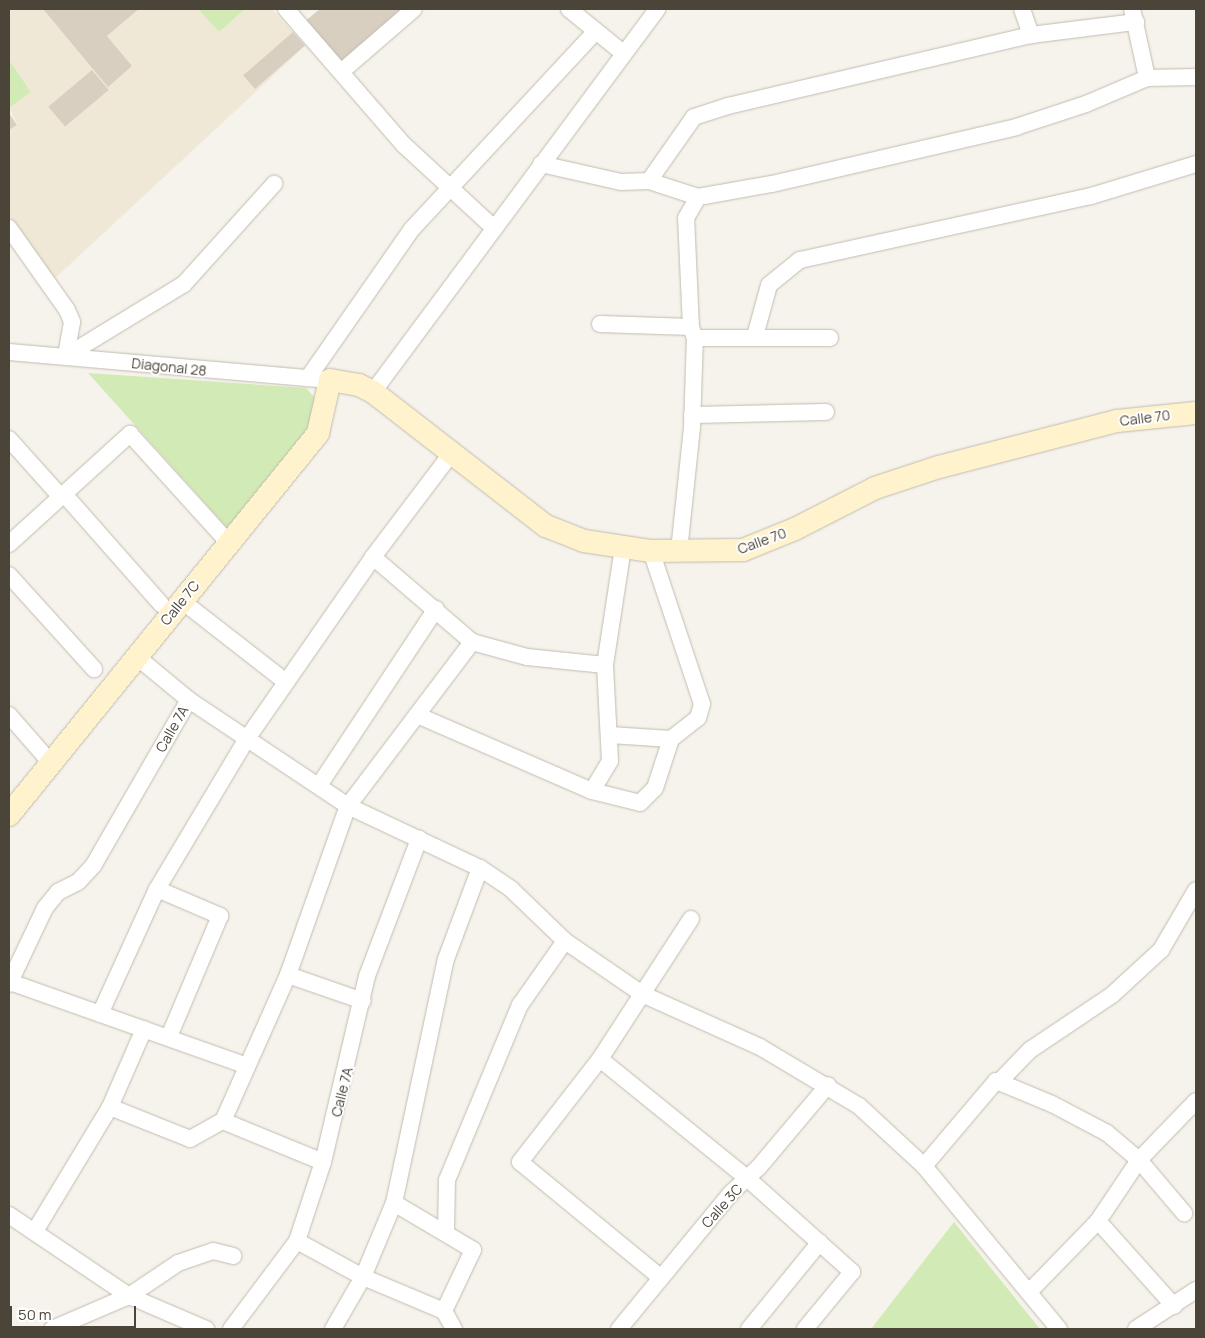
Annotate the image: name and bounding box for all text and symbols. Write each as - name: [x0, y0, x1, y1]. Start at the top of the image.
- street label: Diagonal 28: [131, 355, 207, 379]
- street label: Calle 70: [1119, 407, 1171, 429]
- street label: Calle 70: [735, 524, 789, 558]
- street label: Calle 7C: [157, 577, 203, 629]
- street label: Calle 7A: [152, 703, 192, 755]
- street label: Calle 7A: [328, 1065, 356, 1119]
- street label: Calle 3C: [698, 1181, 746, 1231]
- scale bar: [12, 1296, 139, 1328]
- text: 50 m: [18, 1304, 52, 1325]

